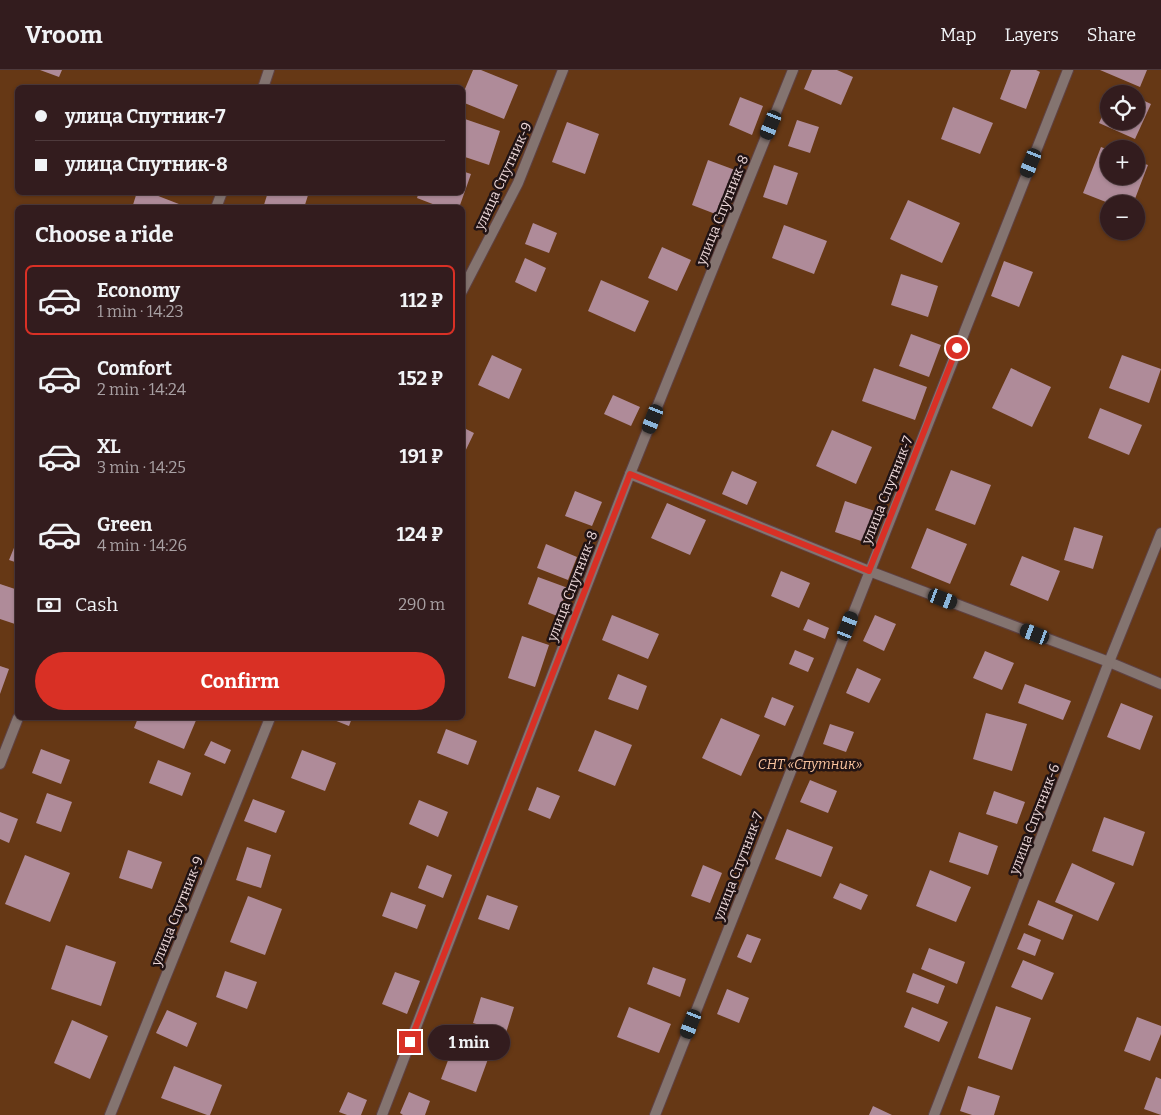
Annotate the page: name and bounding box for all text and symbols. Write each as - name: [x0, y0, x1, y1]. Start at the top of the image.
- text: Vroom: [25, 21, 103, 49]
- text: Map: [940, 24, 976, 46]
- text: Layers: [1004, 24, 1059, 46]
- text: Share: [1087, 24, 1136, 46]
- map controls: [1100, 85, 1145, 240]
- button: locate: [1100, 85, 1145, 130]
- text: улица Спутник-7: [65, 105, 225, 128]
- car: [758, 108, 783, 142]
- street label: улица Спутник-9: [471, 120, 536, 234]
- button: +: [1100, 140, 1145, 185]
- car: [1018, 146, 1043, 180]
- text: улица Спутник-8: [65, 153, 228, 176]
- street label: улица Спутник-8: [692, 153, 752, 269]
- button: −: [1100, 195, 1145, 240]
- text: Choose a ride: [35, 221, 174, 248]
- icon: car: [37, 278, 82, 323]
- text: Economy: [97, 279, 180, 302]
- text: 112 ₽: [400, 289, 443, 312]
- text: 1 min · 14:23: [97, 302, 184, 321]
- route start: [946, 337, 968, 359]
- icon: car: [37, 356, 82, 401]
- text: Comfort: [97, 357, 172, 380]
- text: 152 ₽: [398, 367, 443, 390]
- text: 2 min · 14:24: [97, 380, 186, 399]
- car: [640, 402, 665, 436]
- icon: car: [37, 434, 82, 479]
- street label: улица Спутник-7: [858, 434, 917, 548]
- text: XL: [97, 435, 121, 458]
- text: 191 ₽: [399, 445, 443, 468]
- text: 3 min · 14:25: [97, 458, 186, 477]
- icon: car: [37, 512, 82, 557]
- text: Green: [97, 513, 152, 536]
- text: 124 ₽: [397, 523, 443, 546]
- street label: улица Спутник-8: [543, 528, 601, 645]
- text: 4 min · 14:26: [97, 536, 187, 555]
- car: [926, 587, 959, 611]
- icon: cash: [35, 591, 63, 619]
- text: Cash: [75, 593, 118, 616]
- text: 290 m: [398, 595, 445, 614]
- car: [835, 609, 860, 643]
- car: [1018, 622, 1051, 646]
- button: Confirm: [35, 652, 445, 710]
- park label: СНТ «Спутник»: [758, 756, 862, 773]
- street label: улица Спутник-6: [1005, 762, 1063, 878]
- street label: улица Спутник-7: [710, 809, 767, 924]
- street label: улица Спутник-9: [147, 854, 207, 969]
- car: [678, 1007, 703, 1041]
- callout: 1 min: [428, 1024, 510, 1060]
- route end: [399, 1031, 421, 1053]
- text: 1 min: [449, 1033, 489, 1052]

